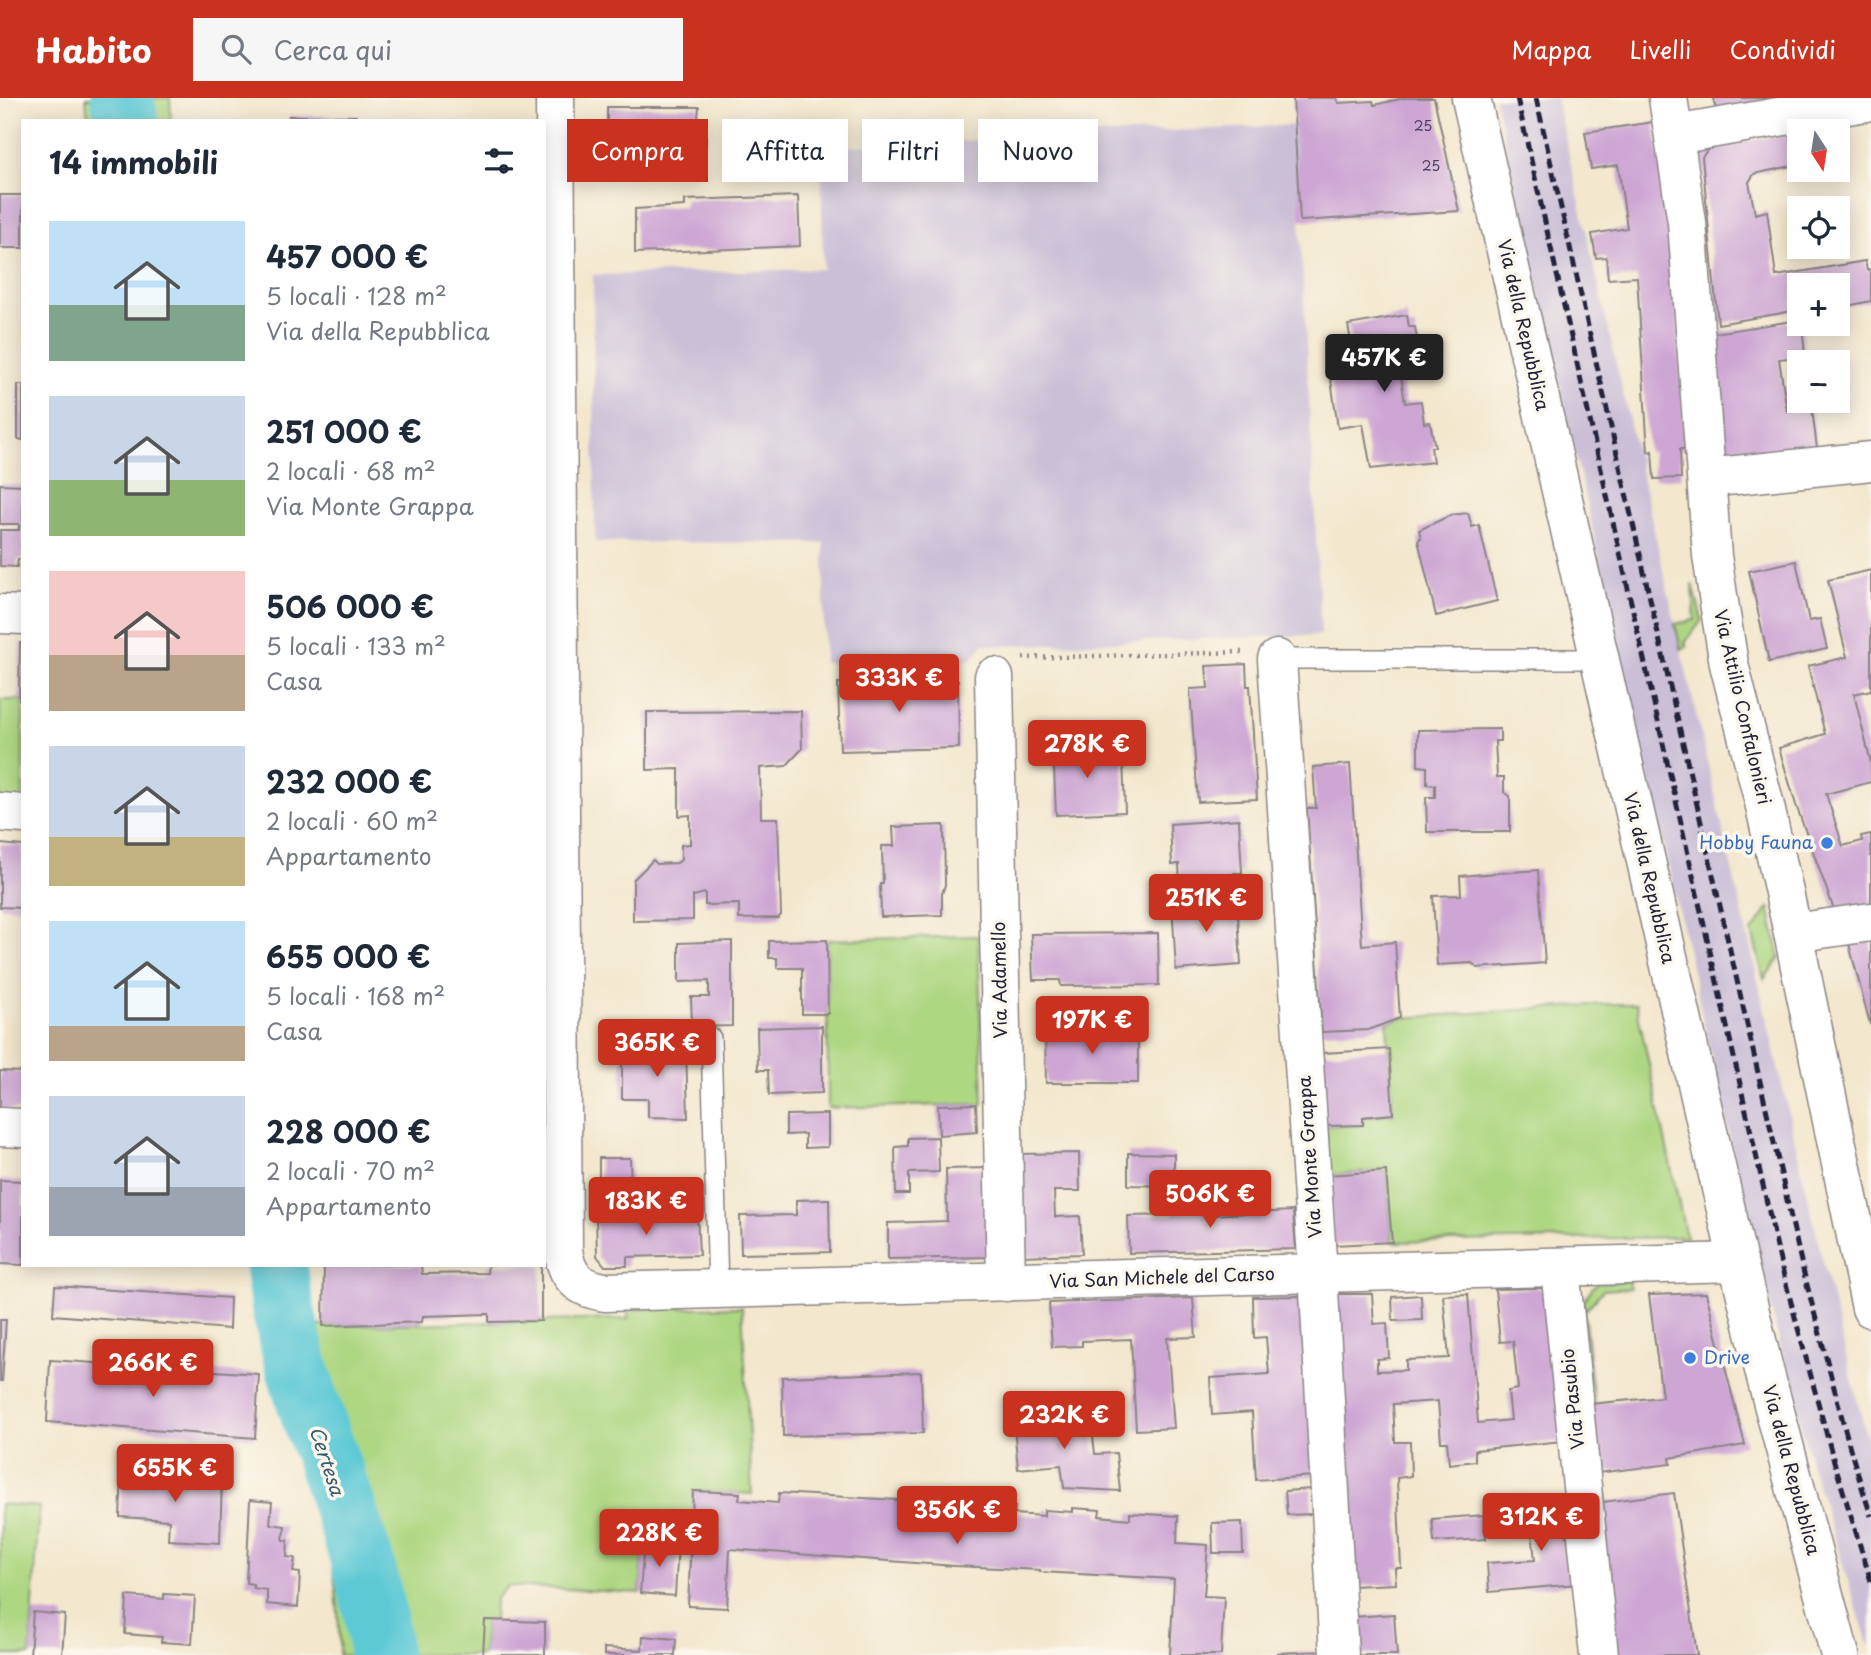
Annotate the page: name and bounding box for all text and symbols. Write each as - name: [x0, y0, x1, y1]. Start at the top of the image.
- search box: [193, 18, 683, 81]
- text: Habito: [35, 24, 151, 74]
- icon: search: [217, 30, 255, 68]
- text: Cerca qui: [273, 30, 392, 69]
- text: Mappa: [1512, 31, 1591, 67]
- text: Livelli: [1629, 31, 1692, 67]
- text: Condividi: [1730, 31, 1836, 67]
- house number: 25: [1414, 115, 1432, 136]
- chip: Compra: [567, 119, 708, 182]
- chip: Affitta: [722, 119, 848, 182]
- chip: Filtri: [862, 119, 964, 182]
- chip: Nuovo: [978, 119, 1098, 182]
- north arrow: [1787, 119, 1850, 182]
- map controls: [1787, 119, 1850, 413]
- text: 14 immobili: [49, 139, 218, 184]
- icon: filters: [480, 142, 518, 180]
- house number: 25: [1422, 155, 1440, 176]
- button: locate: [1787, 196, 1850, 259]
- text: 457 000 €: [266, 233, 428, 278]
- street label: Via della Repubblica: [1492, 236, 1557, 414]
- icon: home: [105, 249, 189, 333]
- button: +: [1787, 273, 1850, 336]
- text: 5 locali · 128 m²: [266, 278, 447, 313]
- text: Via della Repubblica: [266, 313, 490, 348]
- pin: 457K €: [1327, 334, 1441, 394]
- text: 457K €: [1341, 339, 1427, 374]
- button: −: [1787, 350, 1850, 413]
- text: 251 000 €: [266, 408, 422, 453]
- icon: home: [105, 424, 189, 508]
- text: 2 locali · 68 m²: [266, 453, 436, 488]
- text: Via Monte Grappa: [266, 488, 474, 523]
- text: 506 000 €: [266, 583, 434, 628]
- icon: home: [105, 599, 189, 683]
- street label: Via Attilio Confalonieri: [1708, 606, 1779, 807]
- text: 5 locali · 133 m²: [266, 628, 446, 663]
- pin: 333K €: [842, 654, 956, 714]
- text: 333K €: [855, 659, 943, 694]
- text: Casa: [266, 663, 322, 698]
- pin: 278K €: [1030, 720, 1144, 780]
- text: 278K €: [1044, 725, 1130, 760]
- text: 232 000 €: [266, 758, 432, 803]
- icon: home: [105, 774, 189, 858]
- street label: Via della Repubblica: [1618, 789, 1683, 967]
- text: 2 locali · 60 m²: [266, 803, 438, 838]
- place label: Hobby Fauna: [1699, 828, 1814, 855]
- marker: Hobby Fauna: [1819, 835, 1835, 851]
- text: Appartamento: [266, 838, 432, 873]
- pin: 251K €: [1149, 874, 1263, 934]
- text: 251K €: [1165, 879, 1247, 914]
- street label: Via Adamello: [984, 921, 1013, 1039]
- text: 655 000 €: [266, 933, 430, 978]
- icon: home: [105, 949, 189, 1033]
- text: 5 locali · 168 m²: [266, 978, 445, 1013]
- pin: 197K €: [1035, 996, 1149, 1056]
- text: 197K €: [1052, 1001, 1132, 1036]
- text: Casa: [266, 1013, 322, 1048]
- pin: 365K €: [600, 1020, 714, 1079]
- text: 365K €: [614, 1024, 700, 1059]
- street label: Via Monte Grappa: [1289, 1075, 1328, 1239]
- text: 228 000 €: [266, 1108, 431, 1153]
- icon: home: [105, 1124, 189, 1208]
- text: 2 locali · 70 m²: [266, 1153, 435, 1188]
- pin: 506K €: [1153, 1170, 1267, 1230]
- text: 506K €: [1165, 1175, 1255, 1210]
- pin: 183K €: [589, 1178, 703, 1237]
- text: 183K €: [605, 1182, 687, 1217]
- text: Appartamento: [266, 1188, 432, 1223]
- street label: Via San Michele del Carso: [1049, 1259, 1275, 1294]
- pin: 266K €: [96, 1340, 210, 1399]
- place label: Drive: [1704, 1343, 1750, 1370]
- text: 266K €: [108, 1344, 198, 1379]
- street label: Via Pasubio: [1553, 1347, 1590, 1451]
- marker: Drive: [1682, 1350, 1698, 1366]
- street label: Via della Repubblica: [1757, 1382, 1828, 1558]
- pin: 232K €: [1007, 1392, 1121, 1451]
- text: 232K €: [1019, 1396, 1109, 1431]
- water label: Certesa: [304, 1422, 353, 1500]
- pin: 655K €: [118, 1444, 232, 1504]
- text: 655K €: [133, 1449, 217, 1484]
- pin: 356K €: [900, 1486, 1014, 1546]
- text: 356K €: [913, 1491, 1001, 1526]
- pin: 312K €: [1484, 1494, 1598, 1553]
- text: 312K €: [1499, 1498, 1583, 1533]
- pin: 228K €: [602, 1510, 716, 1569]
- text: 228K €: [616, 1514, 702, 1549]

